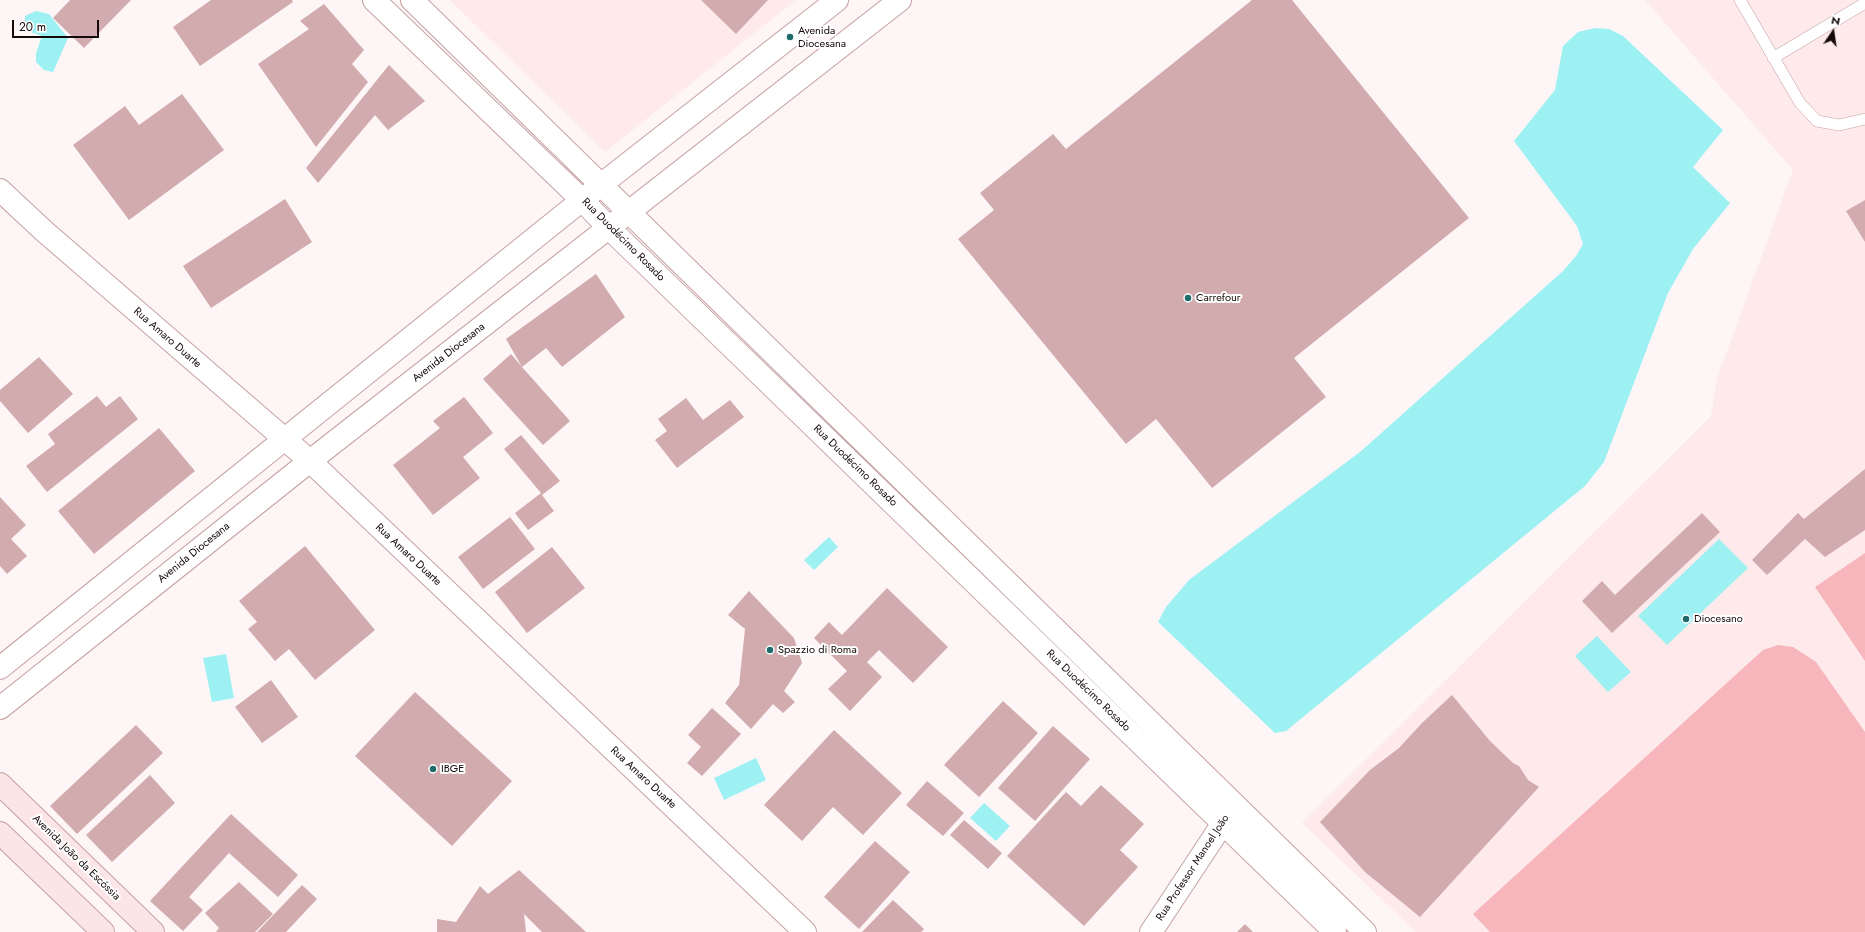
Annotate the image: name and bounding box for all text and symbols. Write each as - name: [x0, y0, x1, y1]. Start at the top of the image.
- scale bar: [14, 12, 101, 38]
- north arrow: [1813, 12, 1853, 52]
- text: N: [1830, 12, 1842, 29]
- text: 20 m: [19, 18, 46, 36]
- place label: Avenida Diocesana: [798, 24, 846, 50]
- marker: Avenida Diocesana: [785, 32, 795, 42]
- street label: Rua Duodécimo Rosado: [579, 196, 667, 284]
- place label: Carrefour: [1196, 291, 1241, 305]
- marker: Carrefour: [1183, 293, 1193, 303]
- street label: Rua Amaro Duarte: [131, 305, 203, 371]
- street label: Avenida Diocesana: [410, 321, 488, 385]
- street label: Rua Duodécimo Rosado: [810, 422, 900, 510]
- street label: Avenida Diocesana: [155, 520, 233, 586]
- street label: Rua Amaro Duarte: [372, 521, 444, 589]
- place label: Diocesano: [1694, 612, 1743, 626]
- marker: Diocesano: [1681, 614, 1691, 624]
- place label: Spazzio di Roma: [778, 643, 857, 657]
- marker: Spazzio di Roma: [765, 645, 775, 655]
- street label: Rua Duodécimo Rosado: [1043, 647, 1133, 735]
- street label: Rua Amaro Duarte: [607, 744, 679, 812]
- place label: IBGE: [441, 762, 464, 776]
- marker: IBGE: [428, 764, 438, 774]
- street label: Avenida João da Escóssia: [29, 812, 123, 904]
- street label: Rua Professor Manoel João: [1154, 812, 1232, 924]

